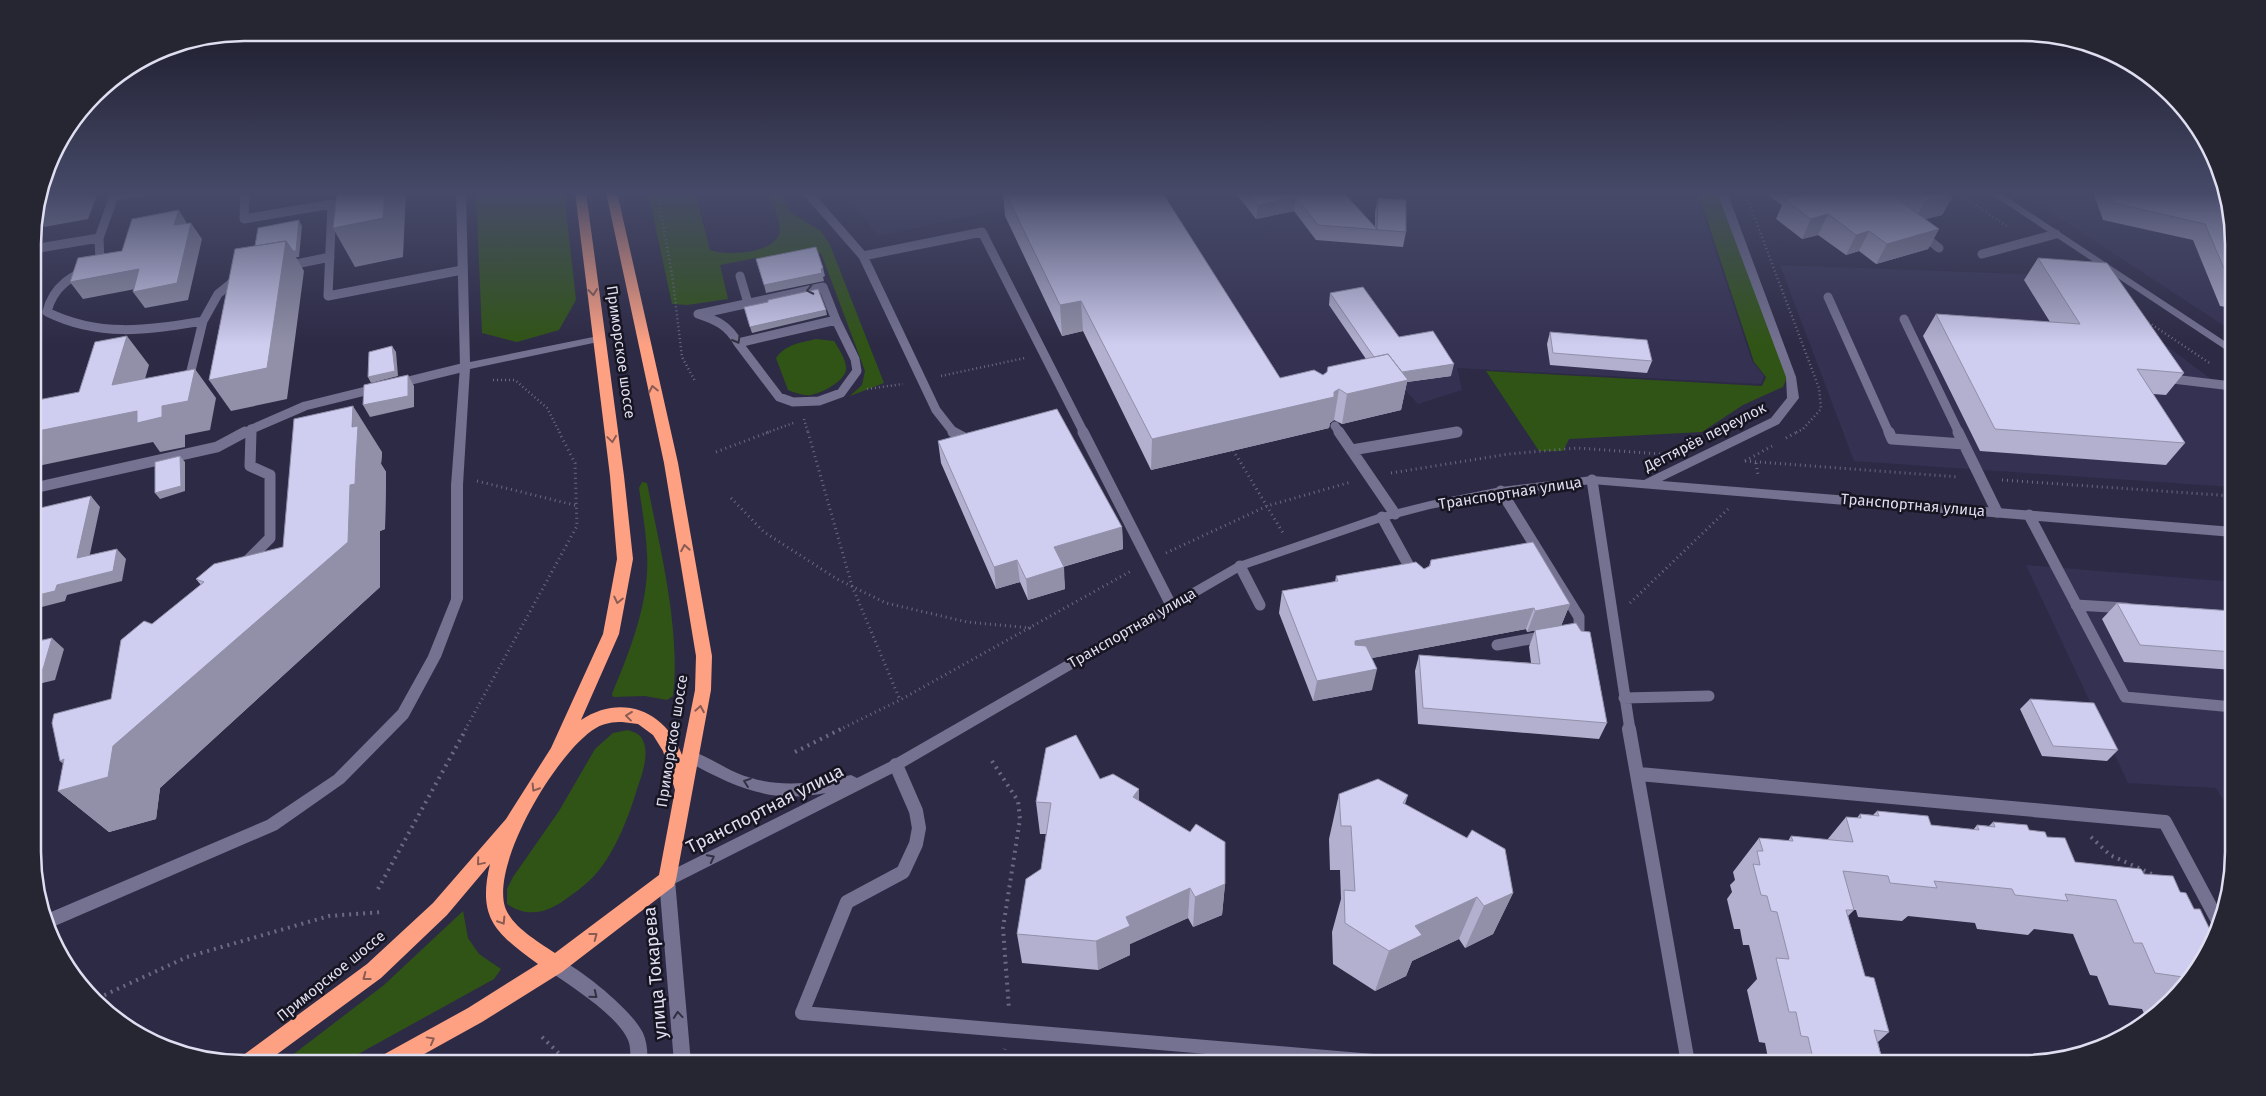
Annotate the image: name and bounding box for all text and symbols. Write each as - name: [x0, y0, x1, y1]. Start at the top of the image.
- street label: Приморское шоссе: [603, 284, 639, 420]
- one-way arrow: [806, 284, 814, 295]
- one-way arrow: [587, 288, 597, 297]
- one-way arrow: [730, 334, 740, 343]
- one-way arrow: [648, 385, 659, 393]
- street label: Дегтярёв переулок: [1640, 398, 1769, 476]
- one-way arrow: [606, 435, 617, 443]
- street label: Транспортная улица: [1437, 473, 1583, 513]
- street label: Транспортная улица: [1840, 490, 1986, 520]
- one-way arrow: [681, 544, 691, 553]
- street label: Транспортная улица: [1065, 584, 1199, 672]
- one-way arrow: [613, 596, 624, 605]
- street label: Приморское шоссе: [653, 673, 691, 809]
- one-way arrow: [694, 704, 704, 713]
- one-way arrow: [625, 711, 633, 722]
- street label: Транспортная улица: [683, 760, 847, 858]
- one-way arrow: [743, 778, 752, 788]
- one-way arrow: [531, 783, 541, 792]
- one-way arrow: [705, 854, 714, 864]
- one-way arrow: [477, 856, 486, 865]
- street label: улица Токарева: [638, 906, 672, 1040]
- one-way arrow: [496, 916, 505, 925]
- street label: Приморское шоссе: [273, 927, 389, 1025]
- one-way arrow: [588, 933, 597, 941]
- one-way arrow: [362, 971, 372, 980]
- one-way arrow: [588, 989, 597, 997]
- one-way arrow: [673, 1011, 684, 1019]
- one-way arrow: [425, 1036, 434, 1046]

